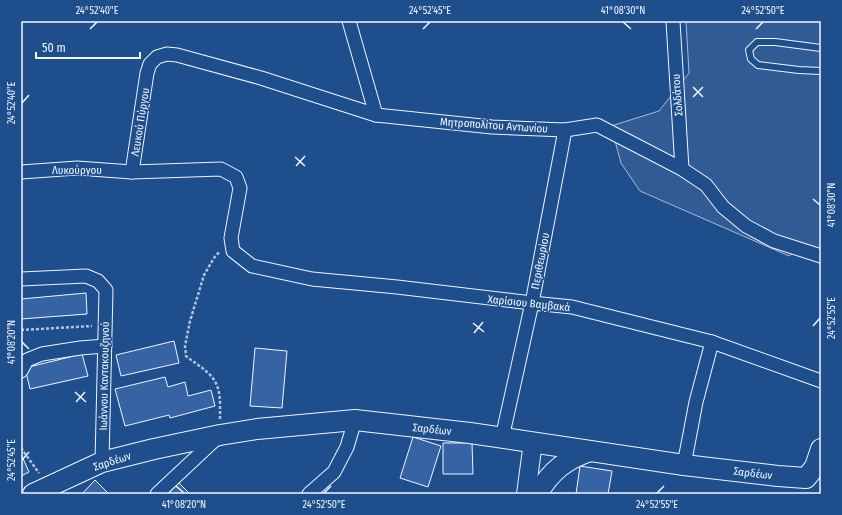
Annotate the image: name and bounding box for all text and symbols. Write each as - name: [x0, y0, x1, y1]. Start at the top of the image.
- text: 24°52'40"E: [76, 5, 119, 17]
- text: 24°52'45"E: [409, 5, 451, 17]
- text: 41°08'30"N: [601, 5, 645, 17]
- text: 24°52'50"E: [742, 5, 785, 17]
- scale bar: [36, 34, 140, 60]
- text: 50 m: [42, 41, 66, 55]
- street label: Σολδάτου: [670, 73, 685, 116]
- text: 24°52'40"E: [6, 81, 18, 124]
- street label: Λευκού Πύργου: [129, 87, 152, 157]
- street label: Μητροπολίτου Αντωνίου: [440, 115, 548, 136]
- street label: Λυκούργου: [52, 164, 102, 177]
- text: 41°08'30"N: [826, 183, 838, 227]
- street label: Περιθεωρίου: [529, 232, 552, 291]
- street label: Χαρίσιου Βαμβακά: [487, 293, 571, 314]
- text: 24°52'55"E: [826, 297, 838, 339]
- text: 41°08'20"N: [6, 320, 18, 364]
- street label: Ιωάννου Καντακουζηνού: [97, 321, 112, 431]
- street label: Σαρδέων: [412, 421, 452, 438]
- text: 24°52'45"E: [6, 439, 18, 481]
- street label: Σαρδέων: [92, 449, 133, 474]
- street label: Σαρδέων: [733, 465, 773, 482]
- text: 41°08'20"N: [162, 499, 206, 511]
- text: 24°52'50"E: [303, 499, 346, 511]
- text: 24°52'55"E: [636, 499, 678, 511]

